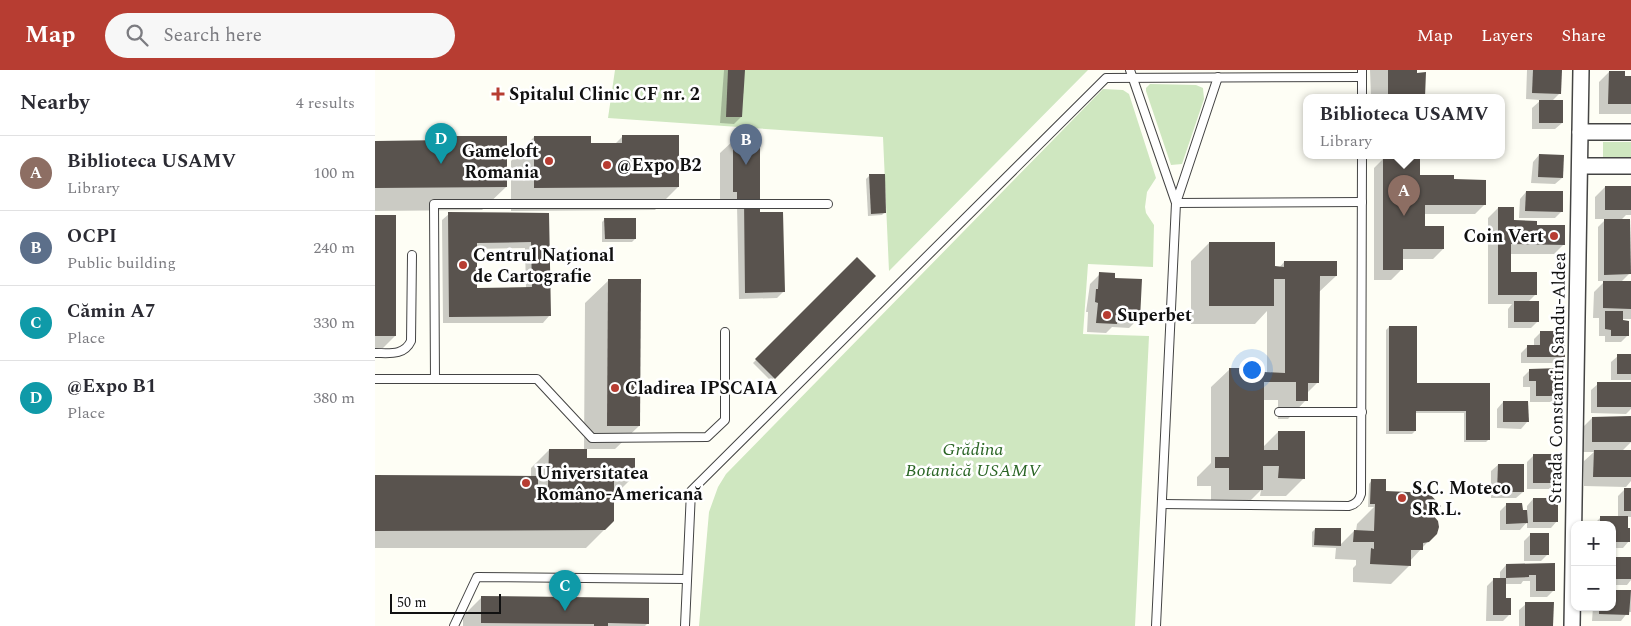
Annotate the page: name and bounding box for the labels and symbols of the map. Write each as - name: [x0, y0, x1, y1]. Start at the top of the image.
- place label: Spitalul Clinic CF nr. 2: [509, 81, 700, 108]
- marker: Spitalul Clinic CF nr. 2: [491, 87, 505, 101]
- pin: D: [425, 123, 457, 164]
- pin: B: [730, 124, 762, 165]
- place label: Gameloft Romania: [462, 138, 540, 186]
- place label: @Expo B2: [617, 152, 702, 179]
- marker: Gameloft Romania: [543, 155, 555, 167]
- marker: @Expo B2: [601, 159, 613, 171]
- pin: A: [1388, 175, 1420, 216]
- place label: Coin Vert: [1464, 223, 1544, 250]
- marker: Coin Vert: [1548, 230, 1560, 242]
- place label: Centrul Național de Cartografie: [473, 242, 615, 290]
- street label: Strada Constantin Sandu-Aldea: [1542, 252, 1573, 504]
- marker: Centrul Național de Cartografie: [457, 259, 469, 271]
- place label: Superbet: [1117, 302, 1192, 329]
- marker: Superbet: [1101, 309, 1113, 321]
- your location: [1239, 357, 1265, 383]
- place label: Cladirea IPSCAIA: [625, 375, 778, 402]
- marker: Cladirea IPSCAIA: [609, 382, 621, 394]
- park label: Grădina Botanică USAMV: [905, 436, 1042, 484]
- place label: Universitatea Româno-Americană: [536, 460, 704, 508]
- place label: S.C. Moteco S.R.L.: [1412, 475, 1511, 523]
- marker: Universitatea Româno-Americană: [520, 477, 532, 489]
- marker: S.C. Moteco S.R.L.: [1396, 492, 1408, 504]
- pin: C: [549, 570, 581, 611]
- scale bar: [390, 591, 501, 614]

